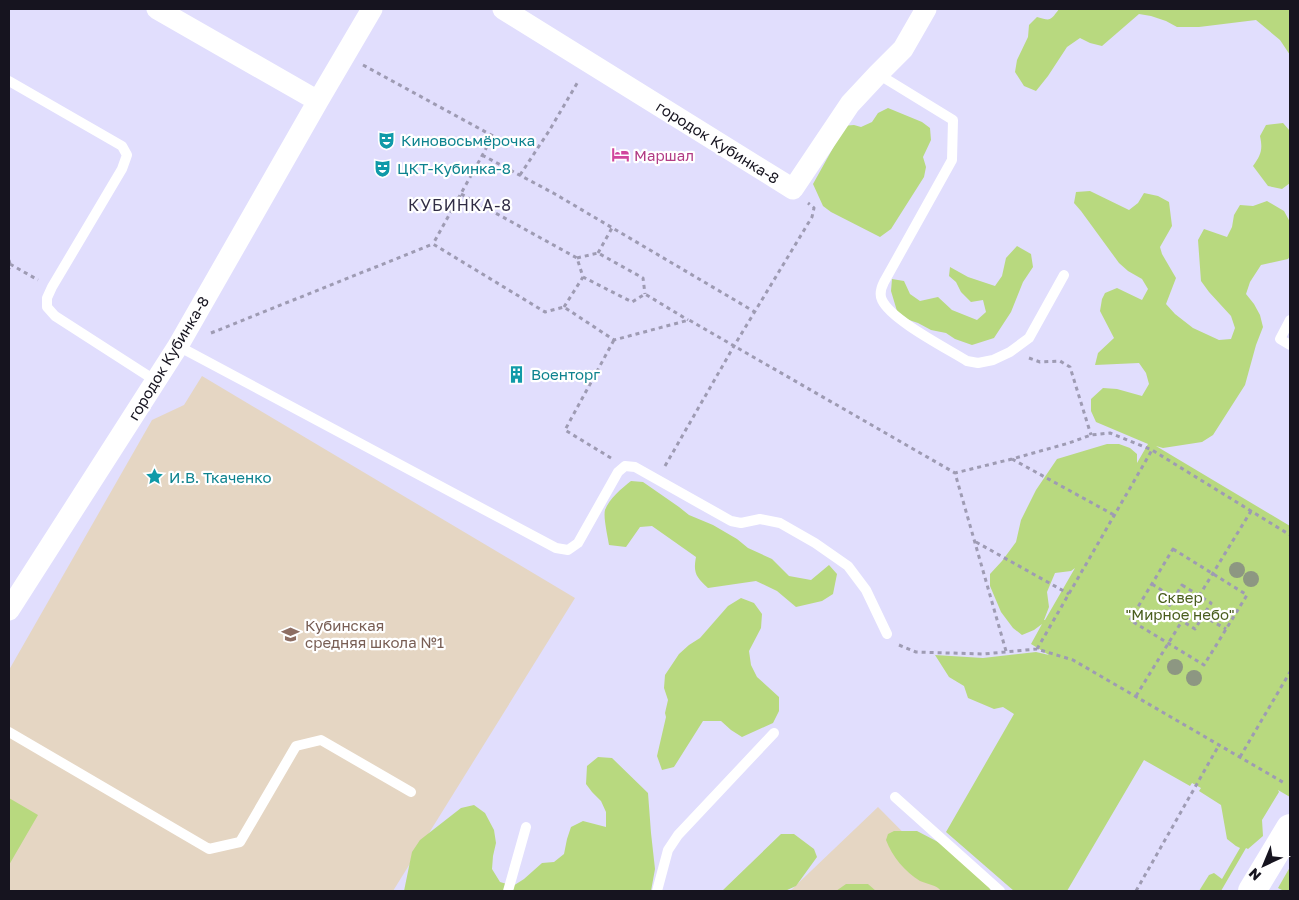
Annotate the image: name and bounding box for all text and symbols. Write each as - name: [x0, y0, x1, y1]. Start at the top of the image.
- street label: городок Кубинка-8: [653, 97, 783, 187]
- theatre icon: Киновосьмёрочка: [377, 130, 397, 150]
- place label: Киновосьмёрочка: [401, 131, 535, 149]
- hotel icon: Маршал: [610, 145, 630, 165]
- place label: Маршал: [634, 146, 694, 164]
- theatre icon: ЦКТ-Кубинка-8: [373, 158, 393, 178]
- place label: ЦКТ-Кубинка-8: [397, 159, 511, 177]
- district label: КУБИНКА-8: [408, 195, 512, 215]
- street label: городок Кубинка-8: [124, 293, 212, 423]
- building icon: Военторг: [507, 364, 527, 384]
- place label: Военторг: [531, 365, 600, 383]
- place icon: И.В. Ткаченко: [145, 467, 165, 487]
- place label: И.В. Ткаченко: [169, 468, 271, 486]
- park label: Сквер "Мирное небо": [1125, 588, 1235, 623]
- place label: Кубинская средняя школа №1: [305, 616, 444, 651]
- school or university icon: Кубинская средняя школа №1: [281, 624, 301, 644]
- north arrow: [1239, 840, 1289, 890]
- text: N: [1245, 865, 1264, 885]

